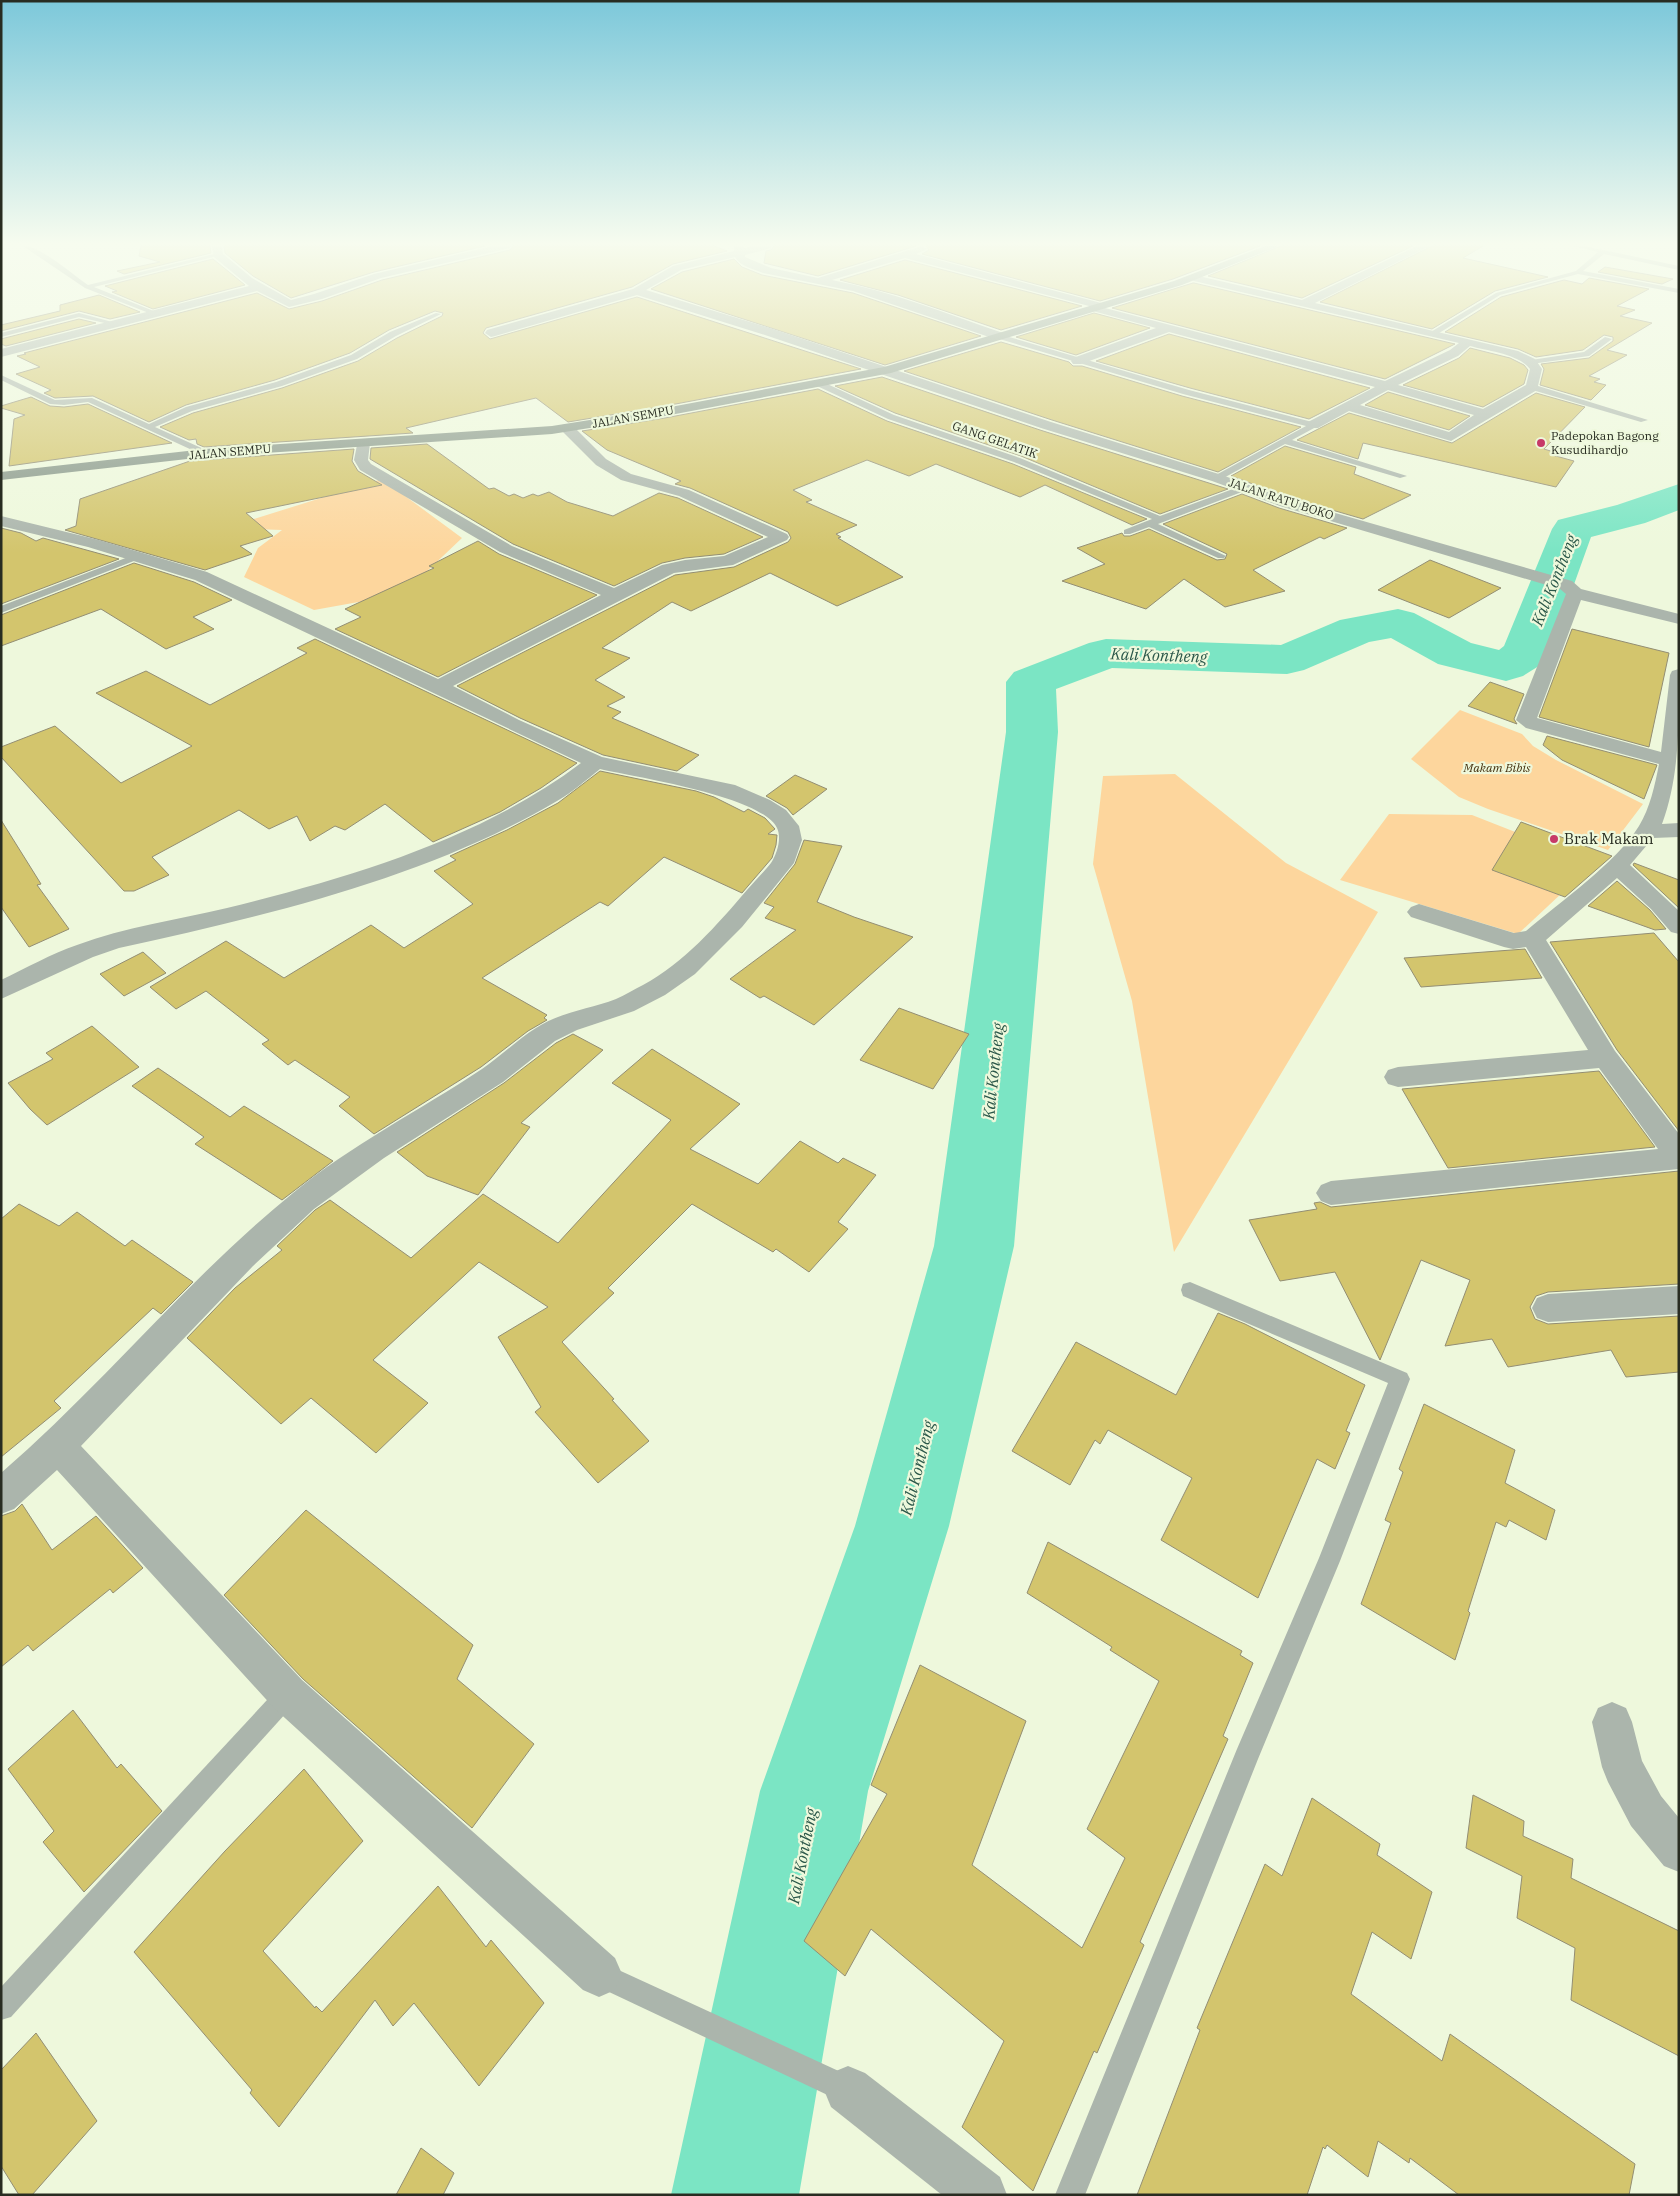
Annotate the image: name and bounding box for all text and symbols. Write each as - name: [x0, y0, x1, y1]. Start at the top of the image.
- street label: JALAN SEMPU: [591, 402, 675, 431]
- street label: GANG GELATIK: [951, 418, 1040, 461]
- place label: Padepokan Bagong Kusudihardjo: [1551, 428, 1659, 457]
- marker: Padepokan Bagong Kusudihardjo: [1535, 437, 1547, 449]
- street label: JALAN SEMPU: [188, 440, 272, 463]
- street label: JALAN RATU BOKO: [1227, 474, 1336, 523]
- water label: Kali Kontheng: [1526, 531, 1582, 630]
- water label: Kali Kontheng: [1109, 643, 1208, 667]
- park label: Makam Bibis: [1463, 760, 1531, 775]
- place label: Brak Makam: [1564, 829, 1654, 848]
- marker: Brak Makam: [1548, 833, 1560, 845]
- water label: Kali Kontheng: [978, 1021, 1008, 1121]
- water label: Kali Kontheng: [895, 1418, 939, 1518]
- water label: Kali Kontheng: [783, 1806, 821, 1906]

